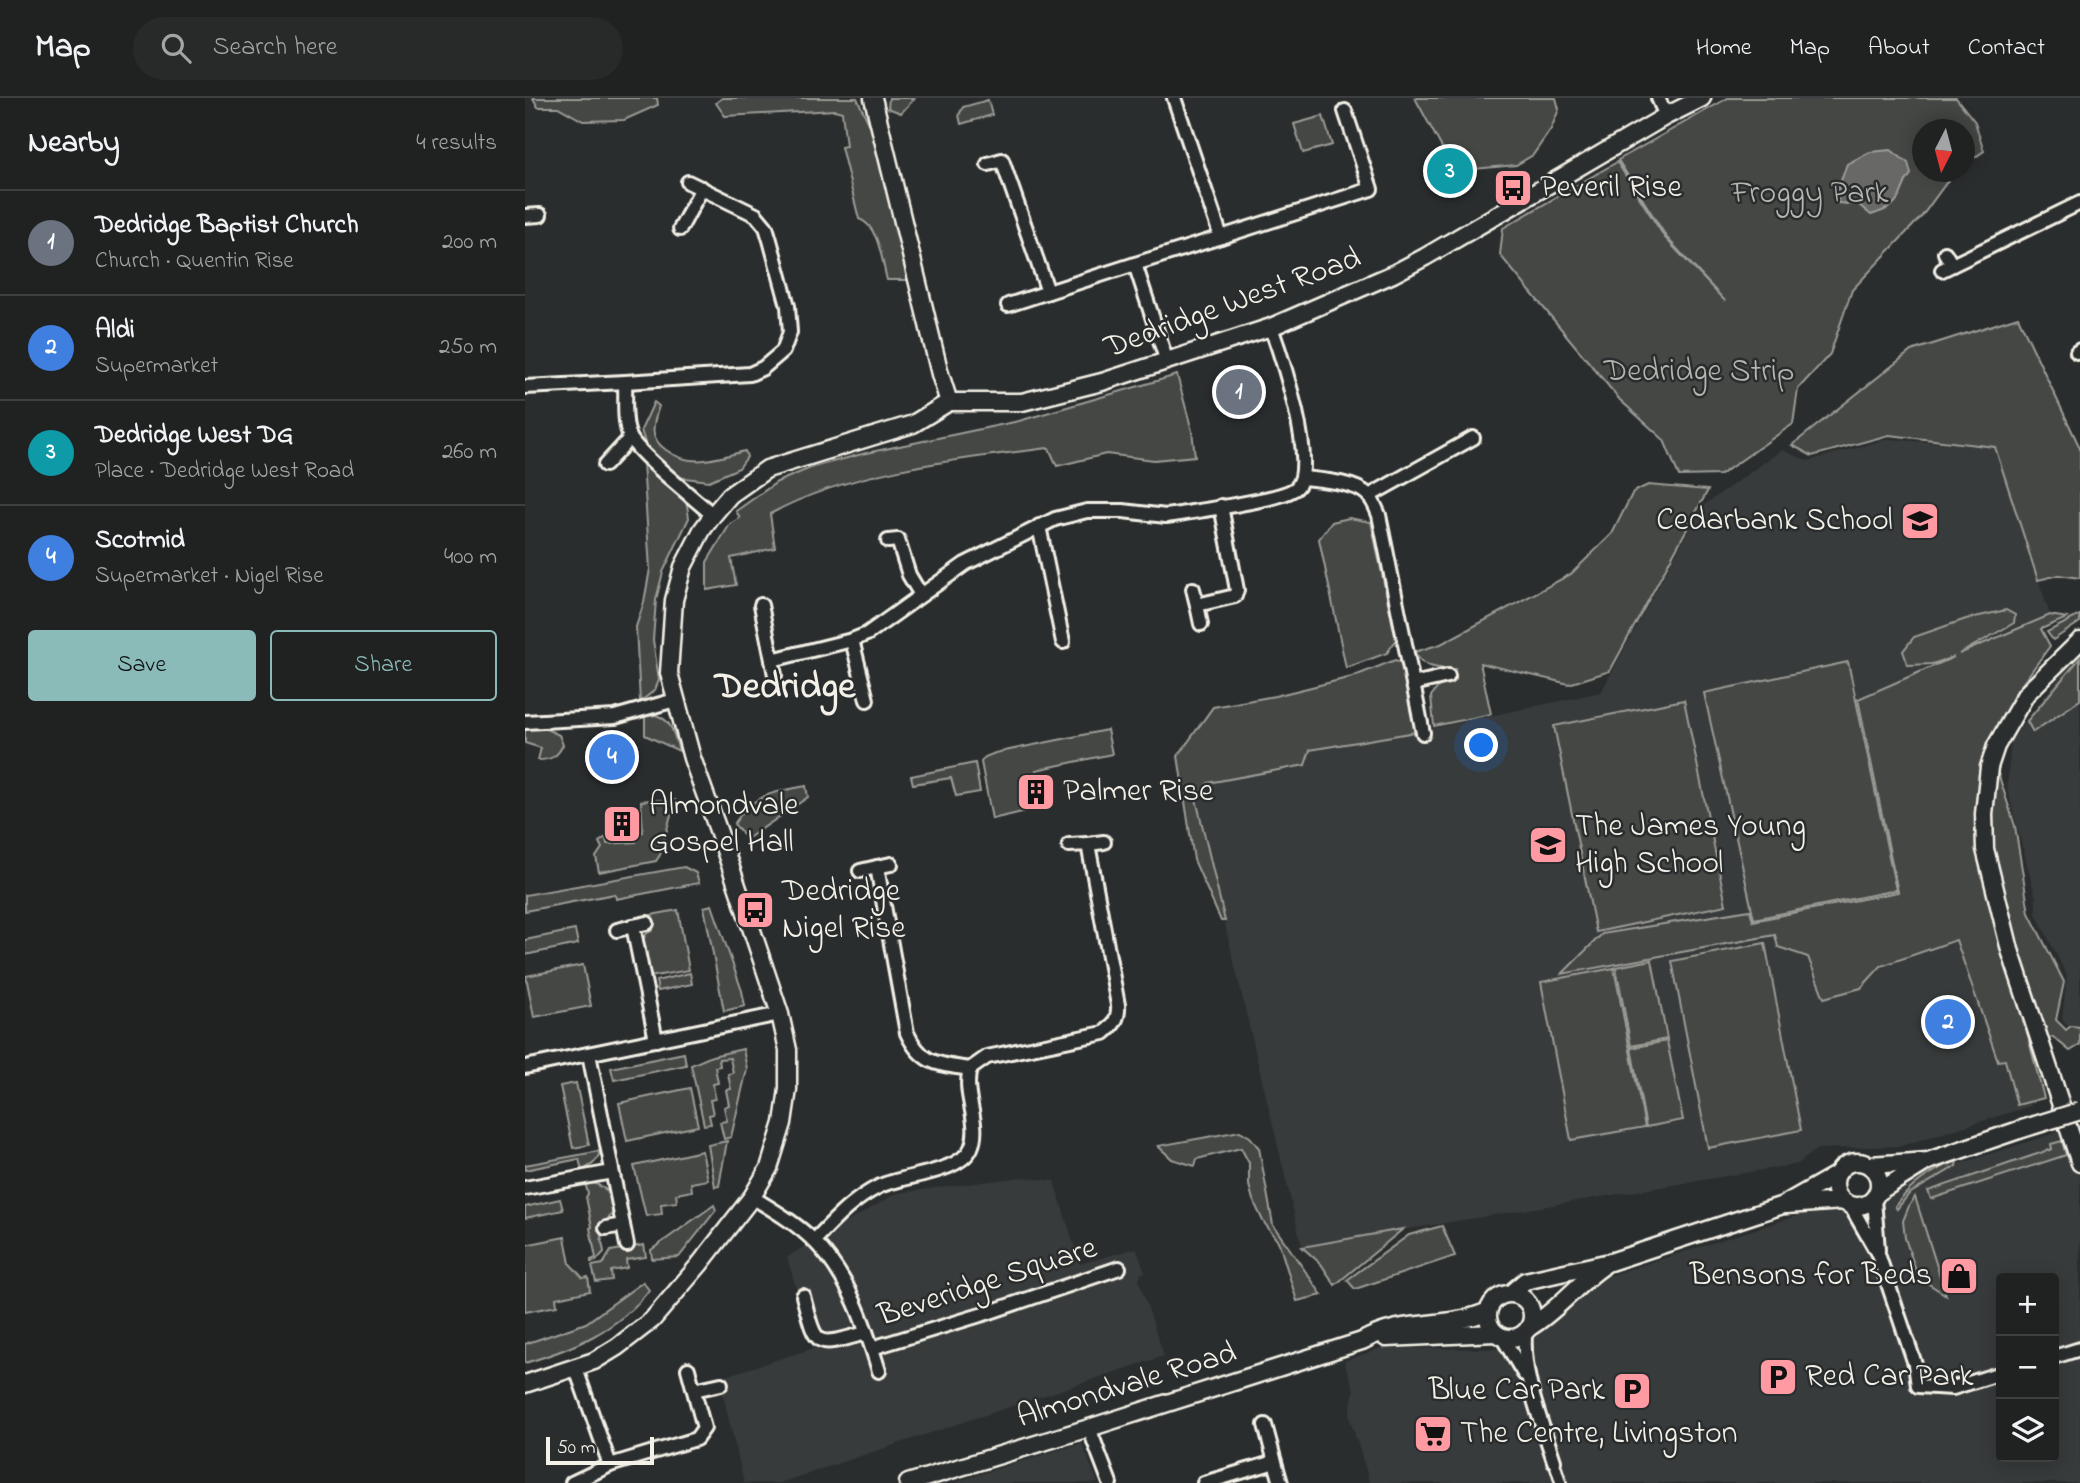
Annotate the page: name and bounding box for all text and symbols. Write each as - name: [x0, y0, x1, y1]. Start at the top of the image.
- search box: [133, 17, 623, 80]
- text: Map: [35, 24, 91, 72]
- icon: search: [157, 29, 195, 67]
- text: Search here: [213, 29, 337, 67]
- text: Home: [1696, 31, 1752, 66]
- text: Map: [1790, 31, 1830, 66]
- text: About: [1868, 31, 1930, 66]
- text: Contact: [1968, 31, 2045, 66]
- north arrow: [1912, 119, 1975, 182]
- text: Nearby: [28, 122, 120, 166]
- text: 4 results: [416, 127, 497, 160]
- pin: 3: [1427, 145, 1473, 197]
- place label: Peveril Rise: [1540, 165, 1682, 212]
- bus stop icon: Peveril Rise: [1492, 167, 1534, 209]
- park label: Froggy Park: [1730, 171, 1890, 218]
- text: Dedridge Baptist Church: [95, 207, 358, 245]
- text: 1: [47, 226, 55, 259]
- text: 200 m: [442, 226, 497, 259]
- street label: Dedridge West Road: [1097, 236, 1368, 373]
- text: Church · Quentin Rise: [95, 245, 294, 278]
- text: Aldi: [95, 312, 135, 350]
- text: 2: [45, 331, 57, 364]
- text: 250 m: [439, 331, 497, 364]
- park label: Dedridge Strip: [1603, 349, 1794, 396]
- text: Supermarket: [95, 350, 218, 383]
- pin: 1: [1216, 366, 1262, 418]
- text: Dedridge West DG: [95, 417, 293, 455]
- text: 3: [46, 436, 56, 469]
- text: 260 m: [442, 436, 497, 469]
- text: Place · Dedridge West Road: [95, 455, 354, 488]
- place label: Cedarbank School: [1656, 498, 1893, 545]
- school or university icon: Cedarbank School: [1899, 500, 1941, 542]
- text: Scotmid: [95, 522, 185, 560]
- text: 4: [46, 541, 56, 574]
- text: 400 m: [444, 541, 497, 574]
- text: Supermarket · Nigel Rise: [95, 560, 324, 593]
- button: Save: [28, 630, 256, 701]
- button: Share: [270, 630, 497, 701]
- district label: Dedridge: [713, 660, 856, 716]
- your location: [1464, 728, 1498, 762]
- pin: 4: [589, 731, 635, 783]
- place label: Palmer Rise: [1063, 769, 1214, 816]
- building icon: Palmer Rise: [1015, 771, 1057, 813]
- place label: Almondvale Gospel Hall: [649, 783, 799, 867]
- building icon: Almondvale Gospel Hall: [601, 803, 643, 845]
- place label: The James Young High School: [1575, 804, 1806, 888]
- school or university icon: The James Young High School: [1527, 824, 1569, 866]
- place label: Dedridge Nigel Rise: [781, 869, 906, 953]
- bus stop icon: Dedridge Nigel Rise: [734, 889, 776, 931]
- pin: 2: [1925, 996, 1971, 1048]
- street label: Beveridge Square: [872, 1225, 1104, 1341]
- place label: Bensons for Beds: [1689, 1253, 1932, 1300]
- shop icon: Bensons for Beds: [1938, 1255, 1980, 1297]
- map controls: [1996, 1273, 2059, 1462]
- button: +: [1996, 1273, 2059, 1336]
- street label: Almondvale Road: [1011, 1330, 1243, 1442]
- button: −: [1996, 1336, 2059, 1399]
- place label: Red Car Park: [1805, 1354, 1975, 1401]
- parking icon: Red Car Park: [1757, 1356, 1799, 1398]
- place label: Blue Car Park: [1428, 1368, 1606, 1415]
- parking icon: Blue Car Park: [1611, 1370, 1653, 1412]
- button: layers: [1996, 1399, 2059, 1462]
- place label: The Centre, Livingston: [1460, 1411, 1737, 1458]
- supermarket icon: The Centre, Livingston: [1412, 1413, 1454, 1455]
- scale bar: [546, 1434, 655, 1466]
- text: 50 m: [557, 1435, 596, 1462]

